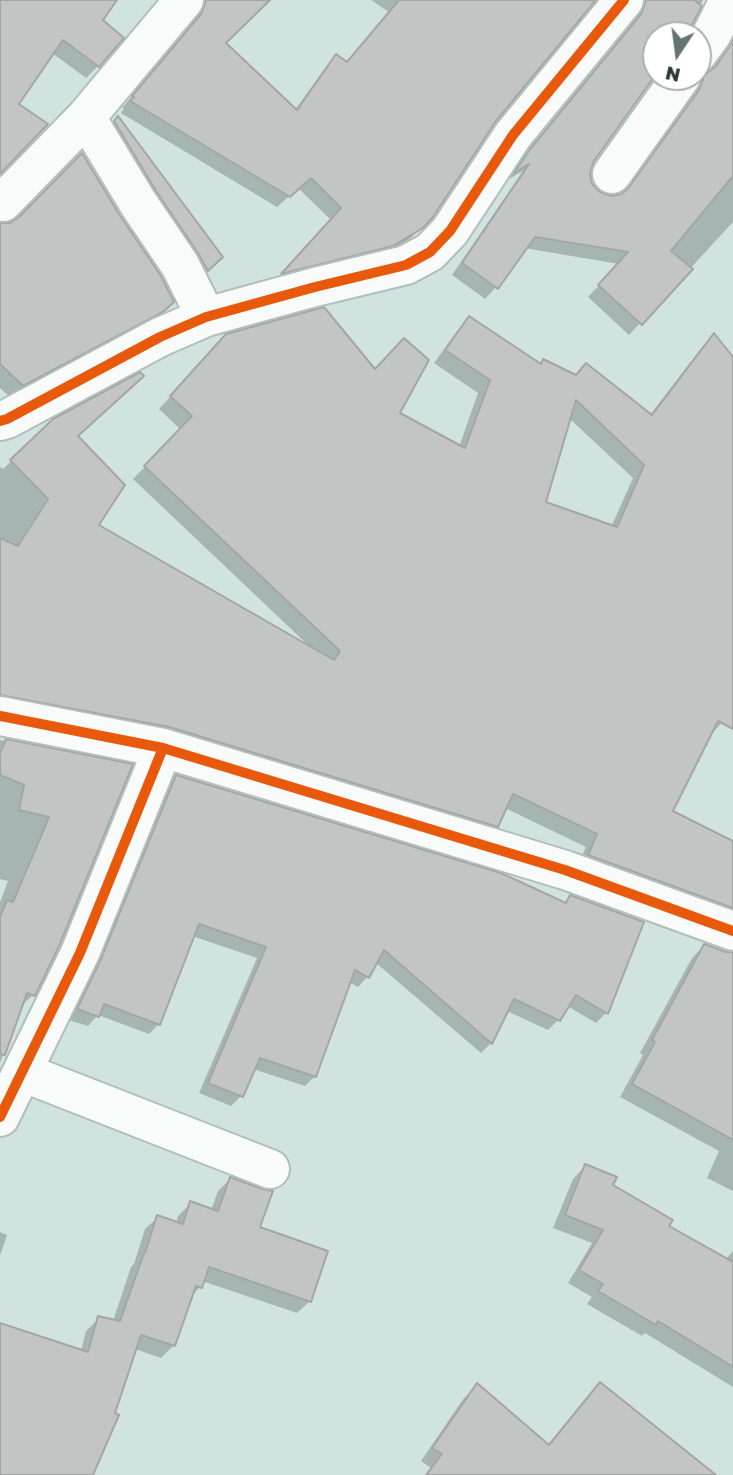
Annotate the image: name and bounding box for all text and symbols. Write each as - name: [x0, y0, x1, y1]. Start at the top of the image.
- north arrow: [642, 21, 712, 91]
- text: N: [663, 62, 682, 88]

